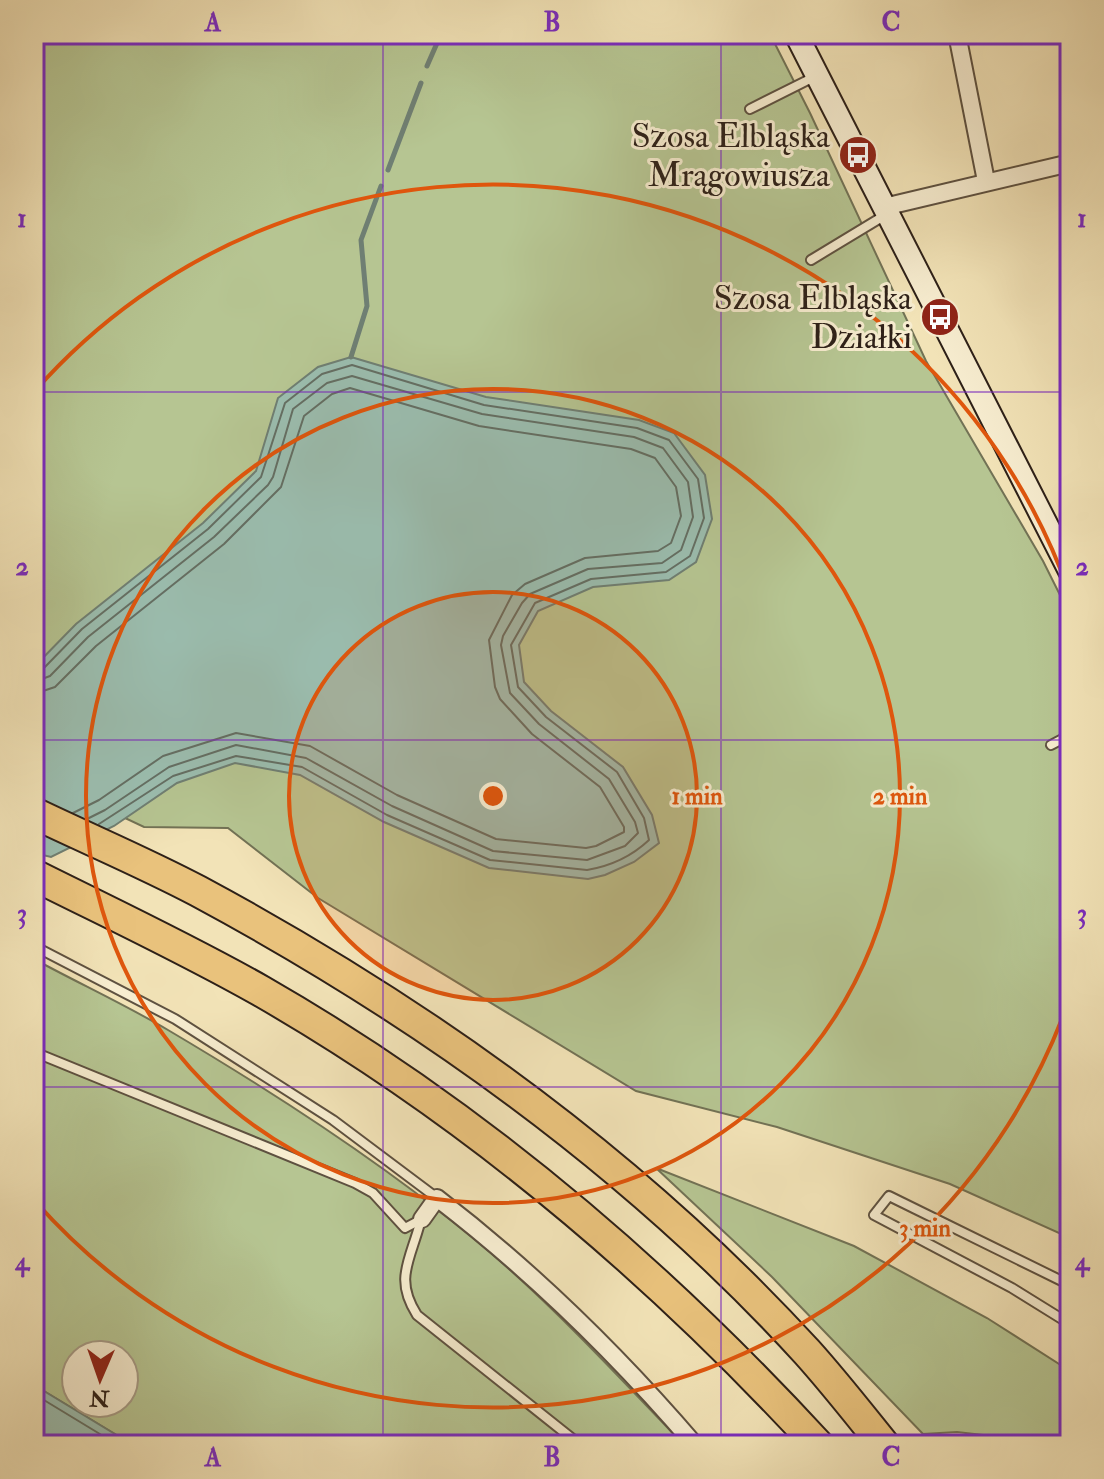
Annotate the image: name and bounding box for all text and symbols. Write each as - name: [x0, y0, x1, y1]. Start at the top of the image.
- text: A: [204, 7, 222, 39]
- text: B: [543, 7, 561, 39]
- text: C: [881, 7, 901, 39]
- place label: Szosa Elbląska Mrągowiusza: [632, 115, 831, 197]
- bus stop icon: Szosa Elbląska Mrągowiusza: [837, 134, 879, 176]
- text: 1: [17, 203, 27, 235]
- text: 1: [1077, 203, 1087, 235]
- place label: Szosa Elbląska Działki: [714, 277, 913, 359]
- bus stop icon: Szosa Elbląska Działki: [919, 296, 961, 338]
- text: 2: [15, 551, 29, 583]
- text: 2: [1075, 551, 1089, 583]
- text: 1 min: [672, 781, 723, 812]
- text: 2 min: [873, 781, 928, 812]
- centre of rings: [479, 782, 507, 810]
- text: 3: [17, 898, 27, 930]
- text: 3: [1077, 898, 1087, 930]
- text: 3 min: [899, 1213, 951, 1244]
- text: 4: [14, 1246, 31, 1278]
- text: 4: [1074, 1246, 1091, 1278]
- north arrow: [60, 1339, 140, 1419]
- text: N: [89, 1384, 111, 1412]
- text: A: [204, 1442, 222, 1474]
- text: B: [543, 1442, 561, 1474]
- text: C: [881, 1442, 901, 1474]

